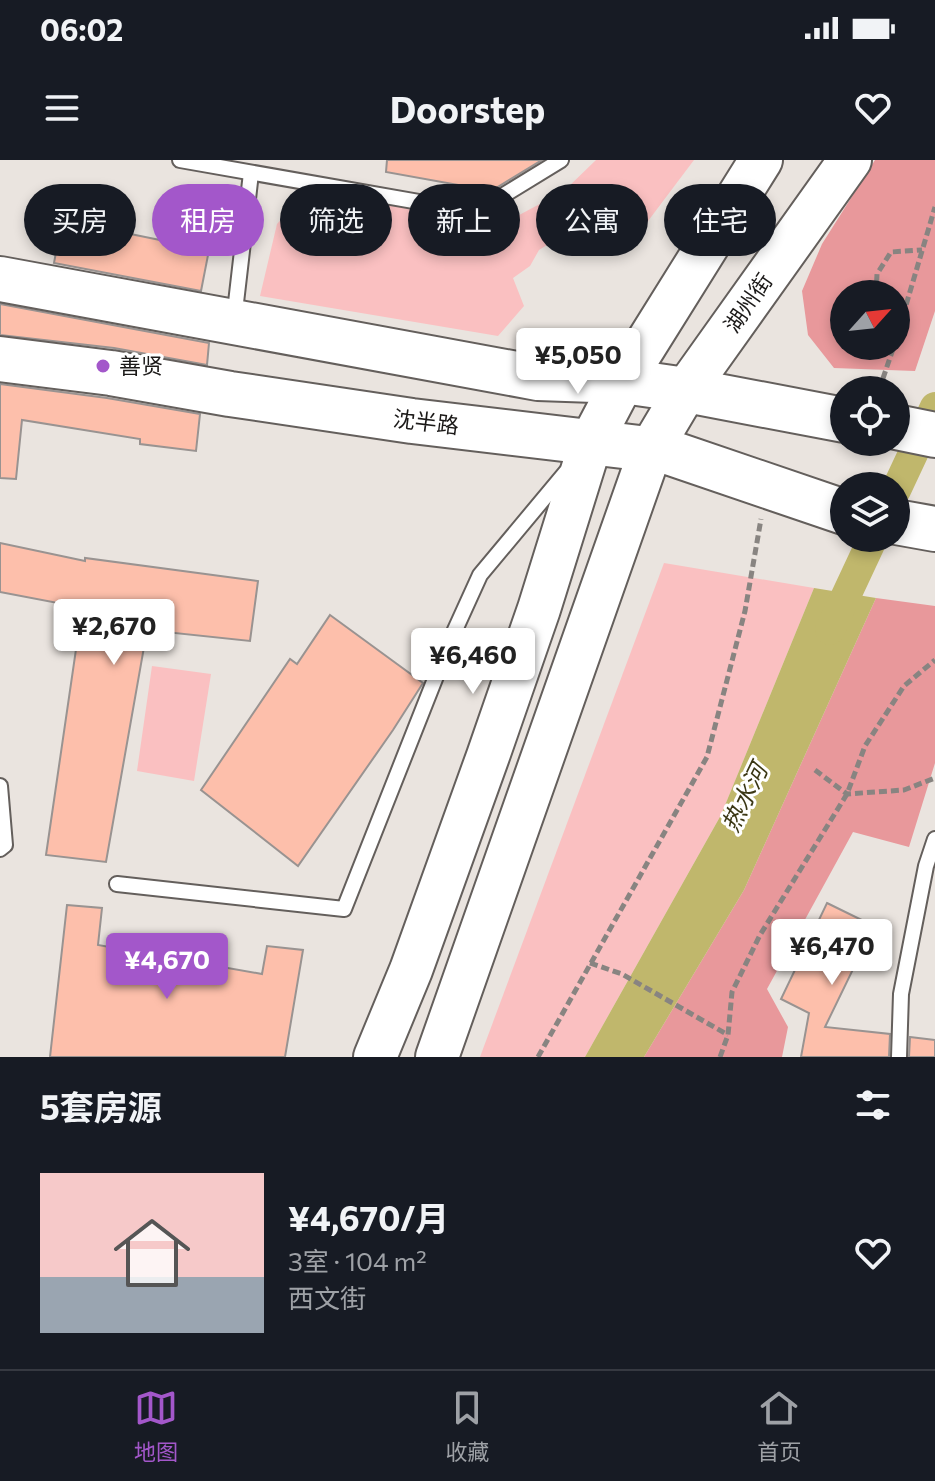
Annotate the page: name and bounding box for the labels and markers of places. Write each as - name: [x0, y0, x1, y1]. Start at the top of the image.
- pin: ¥5,050: [513, 328, 643, 396]
- place label: 善贤: [119, 352, 163, 379]
- marker: 善贤: [94, 357, 112, 375]
- pin: ¥2,670: [49, 599, 179, 667]
- pin: ¥6,460: [408, 628, 538, 696]
- pin: ¥6,470: [767, 919, 897, 987]
- pin: ¥4,670: [102, 933, 232, 1001]

